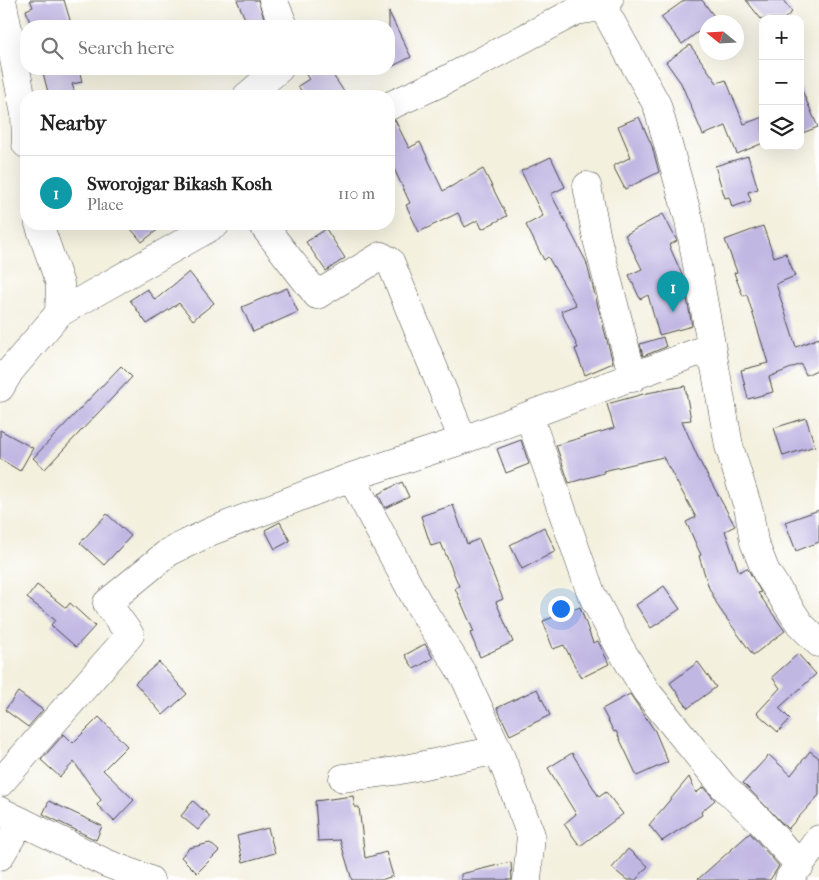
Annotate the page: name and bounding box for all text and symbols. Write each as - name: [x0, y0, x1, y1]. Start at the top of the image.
- north arrow: [699, 15, 744, 60]
- map controls: [759, 15, 804, 150]
- button: +: [759, 15, 804, 60]
- search box: [20, 20, 395, 75]
- icon: search: [38, 34, 66, 62]
- text: Search here: [78, 37, 174, 59]
- button: −: [759, 60, 804, 105]
- button: layers: [759, 105, 804, 150]
- text: Nearby: [40, 111, 106, 135]
- text: Sworojgar Bikash Kosh: [87, 173, 272, 195]
- text: 1: [53, 184, 59, 203]
- text: 110 m: [338, 184, 375, 203]
- text: Place: [87, 195, 123, 214]
- pin: 1: [657, 271, 689, 312]
- your location: [548, 596, 574, 622]

